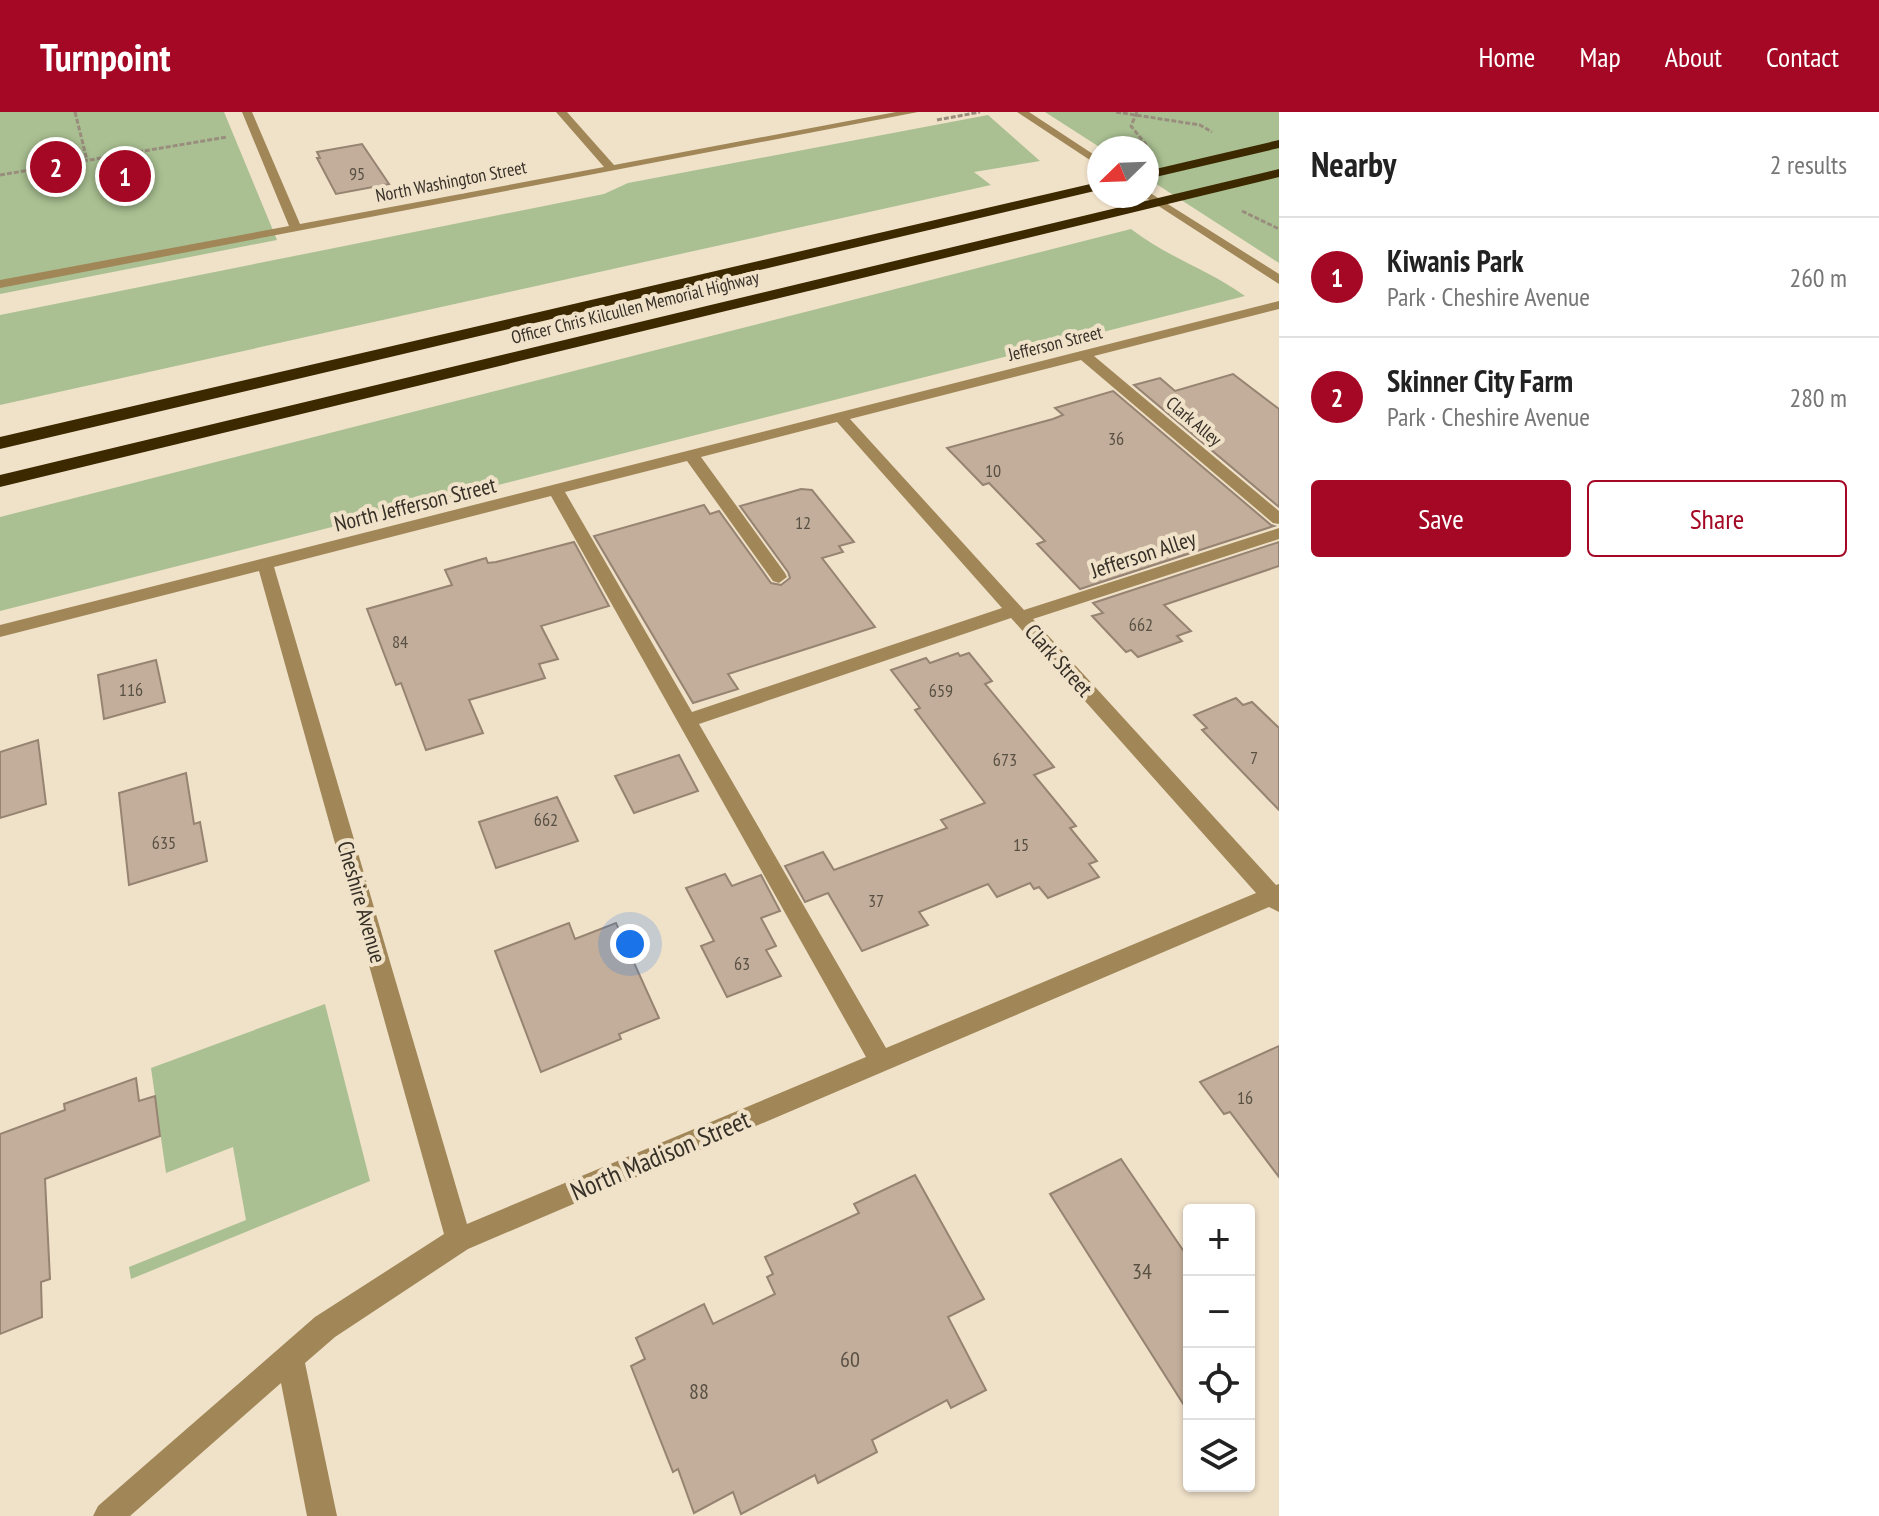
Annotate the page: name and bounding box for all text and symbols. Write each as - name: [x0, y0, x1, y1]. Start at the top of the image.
- text: Turnpoint: [40, 32, 170, 81]
- text: Home: [1479, 38, 1535, 75]
- text: Map: [1579, 38, 1621, 75]
- text: About: [1665, 38, 1722, 75]
- text: Contact: [1766, 38, 1839, 75]
- north arrow: [1087, 136, 1159, 208]
- pin: 2: [30, 137, 82, 197]
- text: Nearby: [1311, 142, 1396, 186]
- pin: 1: [99, 146, 151, 206]
- text: 2 results: [1770, 148, 1847, 181]
- street label: North Washington Street: [374, 155, 528, 207]
- house number: 95: [349, 162, 365, 185]
- text: Kiwanis Park: [1387, 241, 1524, 280]
- text: 1: [1331, 261, 1343, 294]
- text: 260 m: [1789, 261, 1847, 294]
- street label: Officer Chris Kilcullen Memorial Highway: [509, 265, 762, 349]
- text: Park · Cheshire Avenue: [1387, 280, 1590, 313]
- street label: Jefferson Street: [1005, 320, 1104, 366]
- text: Skinner City Farm: [1387, 361, 1573, 400]
- text: 2: [1331, 381, 1343, 414]
- text: 280 m: [1789, 381, 1847, 414]
- street label: Clark Alley: [1162, 391, 1227, 451]
- text: Park · Cheshire Avenue: [1387, 400, 1590, 433]
- house number: 36: [1108, 427, 1124, 450]
- house number: 10: [985, 459, 1001, 482]
- street label: North Jefferson Street: [331, 470, 499, 538]
- button: Save: [1311, 480, 1571, 557]
- button: Share: [1587, 480, 1847, 557]
- house number: 12: [795, 511, 811, 534]
- street label: Jefferson Alley: [1086, 524, 1200, 584]
- house number: 662: [1129, 613, 1153, 636]
- street label: Clark Street: [1019, 618, 1099, 702]
- house number: 84: [392, 630, 408, 653]
- house number: 116: [119, 678, 143, 701]
- house number: 659: [929, 679, 953, 702]
- house number: 7: [1250, 746, 1258, 769]
- house number: 673: [993, 748, 1017, 771]
- house number: 662: [534, 808, 558, 831]
- house number: 635: [152, 831, 176, 854]
- house number: 15: [1013, 833, 1029, 856]
- street label: Cheshire Avenue: [331, 838, 393, 966]
- house number: 37: [868, 889, 884, 912]
- your location: [610, 924, 650, 964]
- house number: 63: [734, 952, 750, 975]
- house number: 16: [1237, 1086, 1253, 1109]
- street label: North Madison Street: [565, 1102, 755, 1208]
- map controls: [1183, 1204, 1255, 1492]
- button: +: [1183, 1204, 1255, 1276]
- house number: 34: [1132, 1257, 1152, 1285]
- button: −: [1183, 1276, 1255, 1348]
- house number: 60: [840, 1345, 860, 1373]
- button: locate: [1183, 1348, 1255, 1420]
- house number: 88: [689, 1377, 709, 1405]
- button: layers: [1183, 1420, 1255, 1492]

